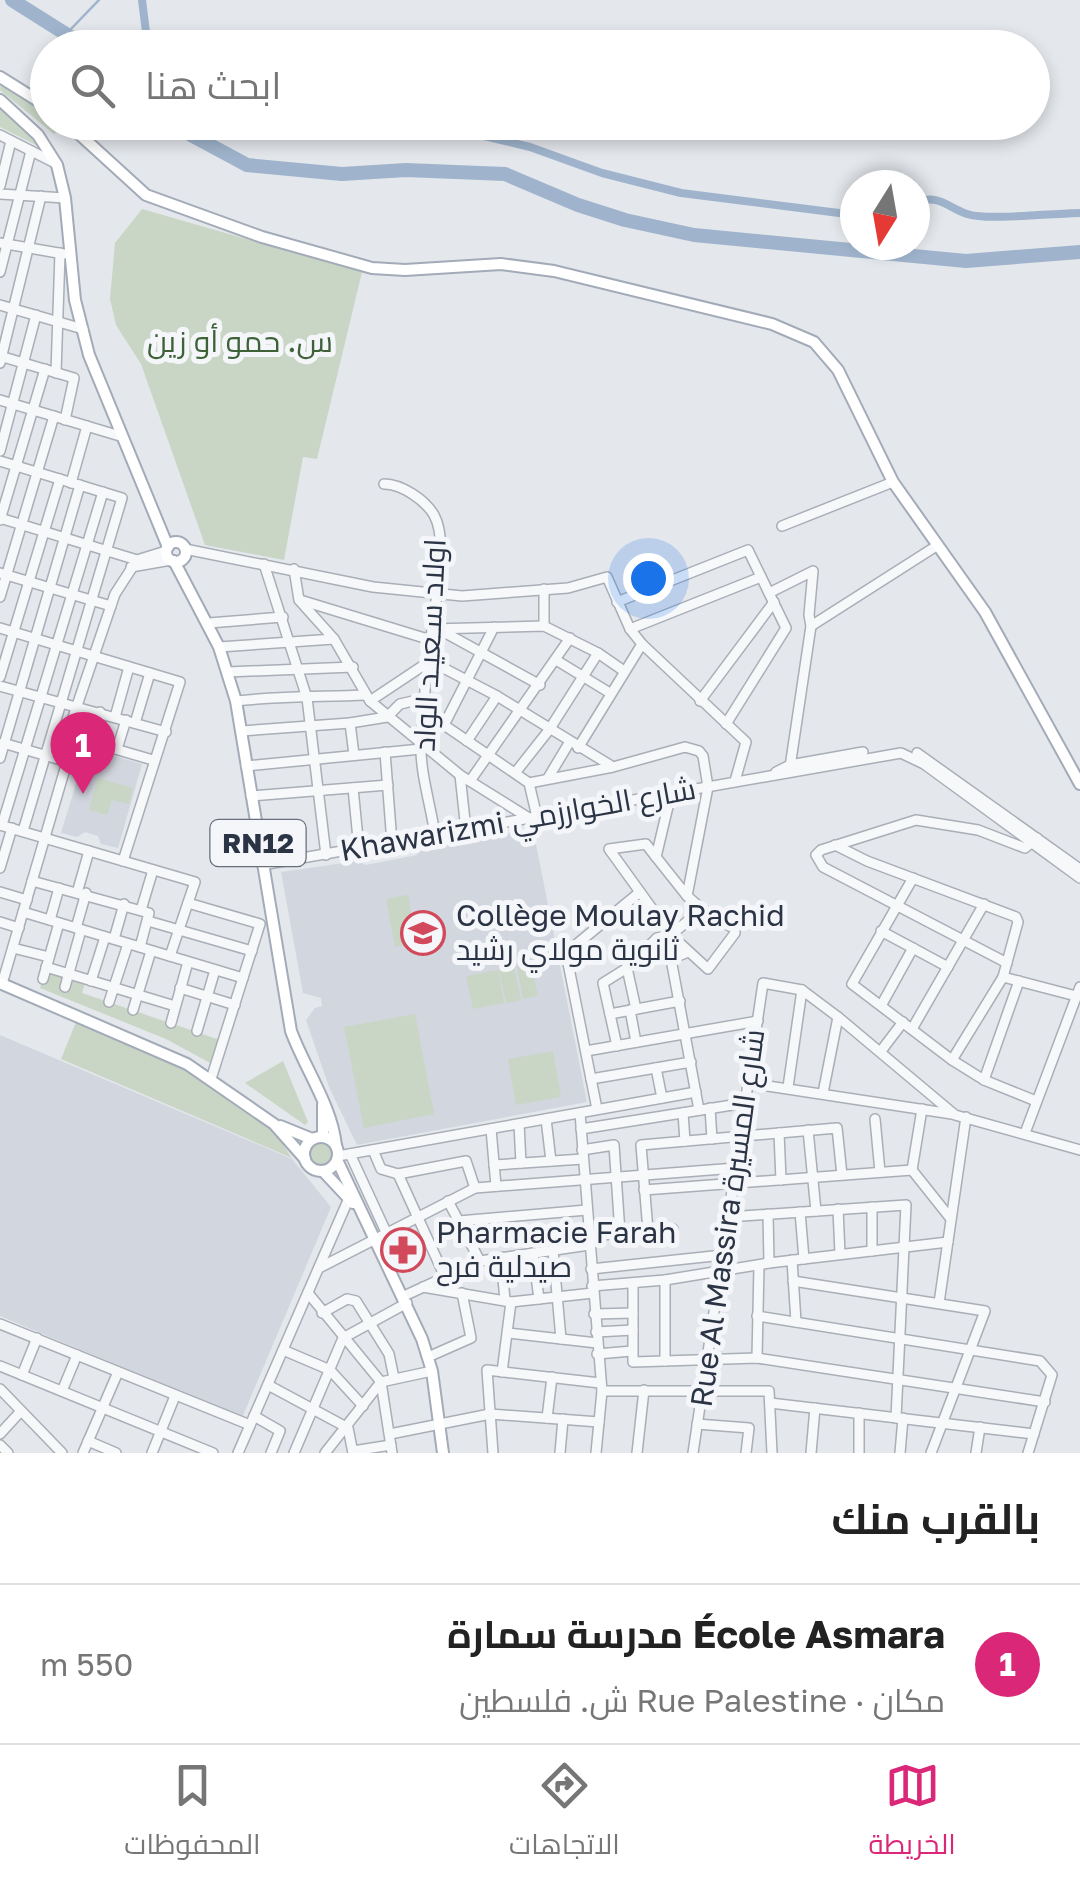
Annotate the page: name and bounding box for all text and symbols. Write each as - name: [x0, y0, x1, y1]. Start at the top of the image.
- search box: [30, 30, 1050, 140]
- icon: search: [65, 58, 120, 113]
- text: ابحث هنا: [145, 62, 281, 107]
- north arrow: [840, 170, 930, 260]
- park label: س. حمو أو زين: [147, 323, 333, 360]
- street label: اولاد سـعيـد الواد: [405, 538, 453, 752]
- your location: [623, 553, 674, 604]
- pin: 1: [51, 712, 116, 794]
- street label: Khawarizmi شارع الخوارزمي: [337, 770, 700, 874]
- road number: RN12: [210, 820, 306, 866]
- place label: Collège Moulay Rachid ثانوية مولاي رشيد: [456, 897, 785, 973]
- school or university icon: Collège Moulay Rachid ثانوية مولاي رشيد: [400, 910, 446, 956]
- street label: Rue Al Massira شارع المسيرة: [683, 1027, 774, 1410]
- place label: Pharmacie Farah صيدلية فرح: [436, 1214, 677, 1287]
- pharmacy icon: Pharmacie Farah صيدلية فرح: [380, 1227, 426, 1273]
- text: بالقرب منك: [831, 1493, 1040, 1543]
- text: École Asmara مدرسة سمارة: [447, 1611, 945, 1656]
- text: 550 m: [40, 1645, 133, 1683]
- text: 1: [999, 1645, 1016, 1683]
- text: مكان · Rue Palestine ش. فلسطين: [459, 1681, 945, 1719]
- tab: المحفوظات: [124, 1758, 261, 1870]
- tab: الاتجاهات: [509, 1758, 620, 1870]
- tab: الخريطة: [868, 1758, 956, 1870]

